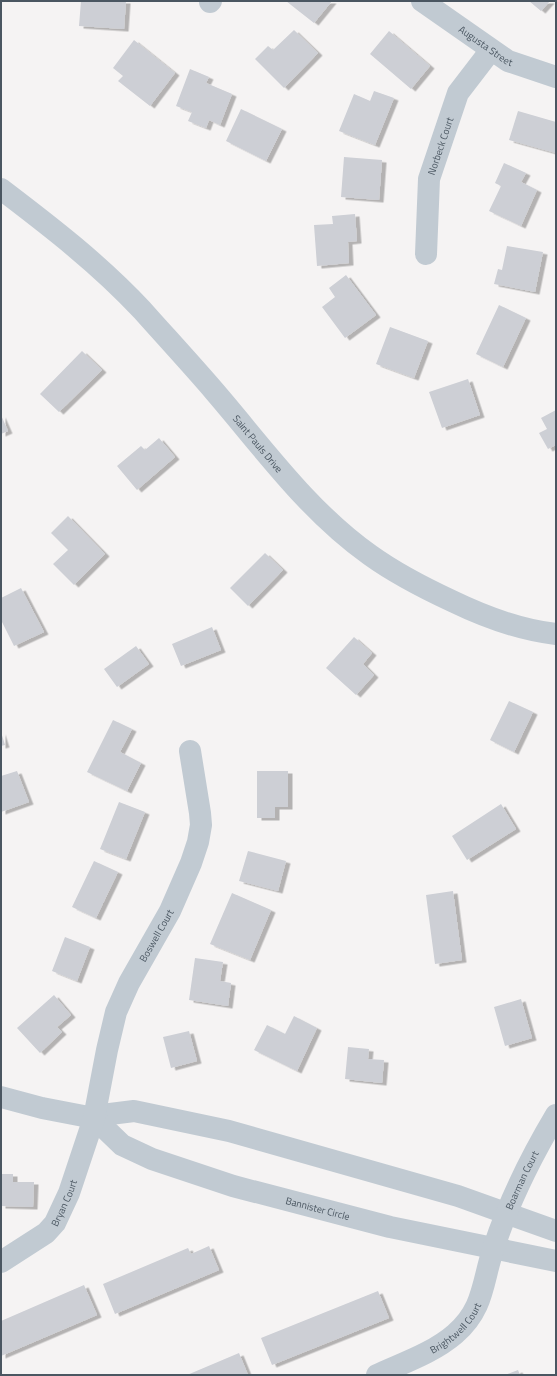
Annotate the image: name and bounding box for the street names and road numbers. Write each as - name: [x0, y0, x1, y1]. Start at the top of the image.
- street label: Augusta Street: [456, 22, 515, 70]
- street label: Norbeck Court: [424, 115, 458, 177]
- street label: Saint Pauls Drive: [229, 412, 286, 476]
- street label: Boswell Court: [136, 906, 178, 965]
- street label: Boarman Court: [502, 1148, 543, 1212]
- street label: Bryan Court: [47, 1177, 81, 1229]
- street label: Bannister Circle: [284, 1193, 351, 1224]
- street label: Brightwell Court: [427, 1300, 485, 1358]

